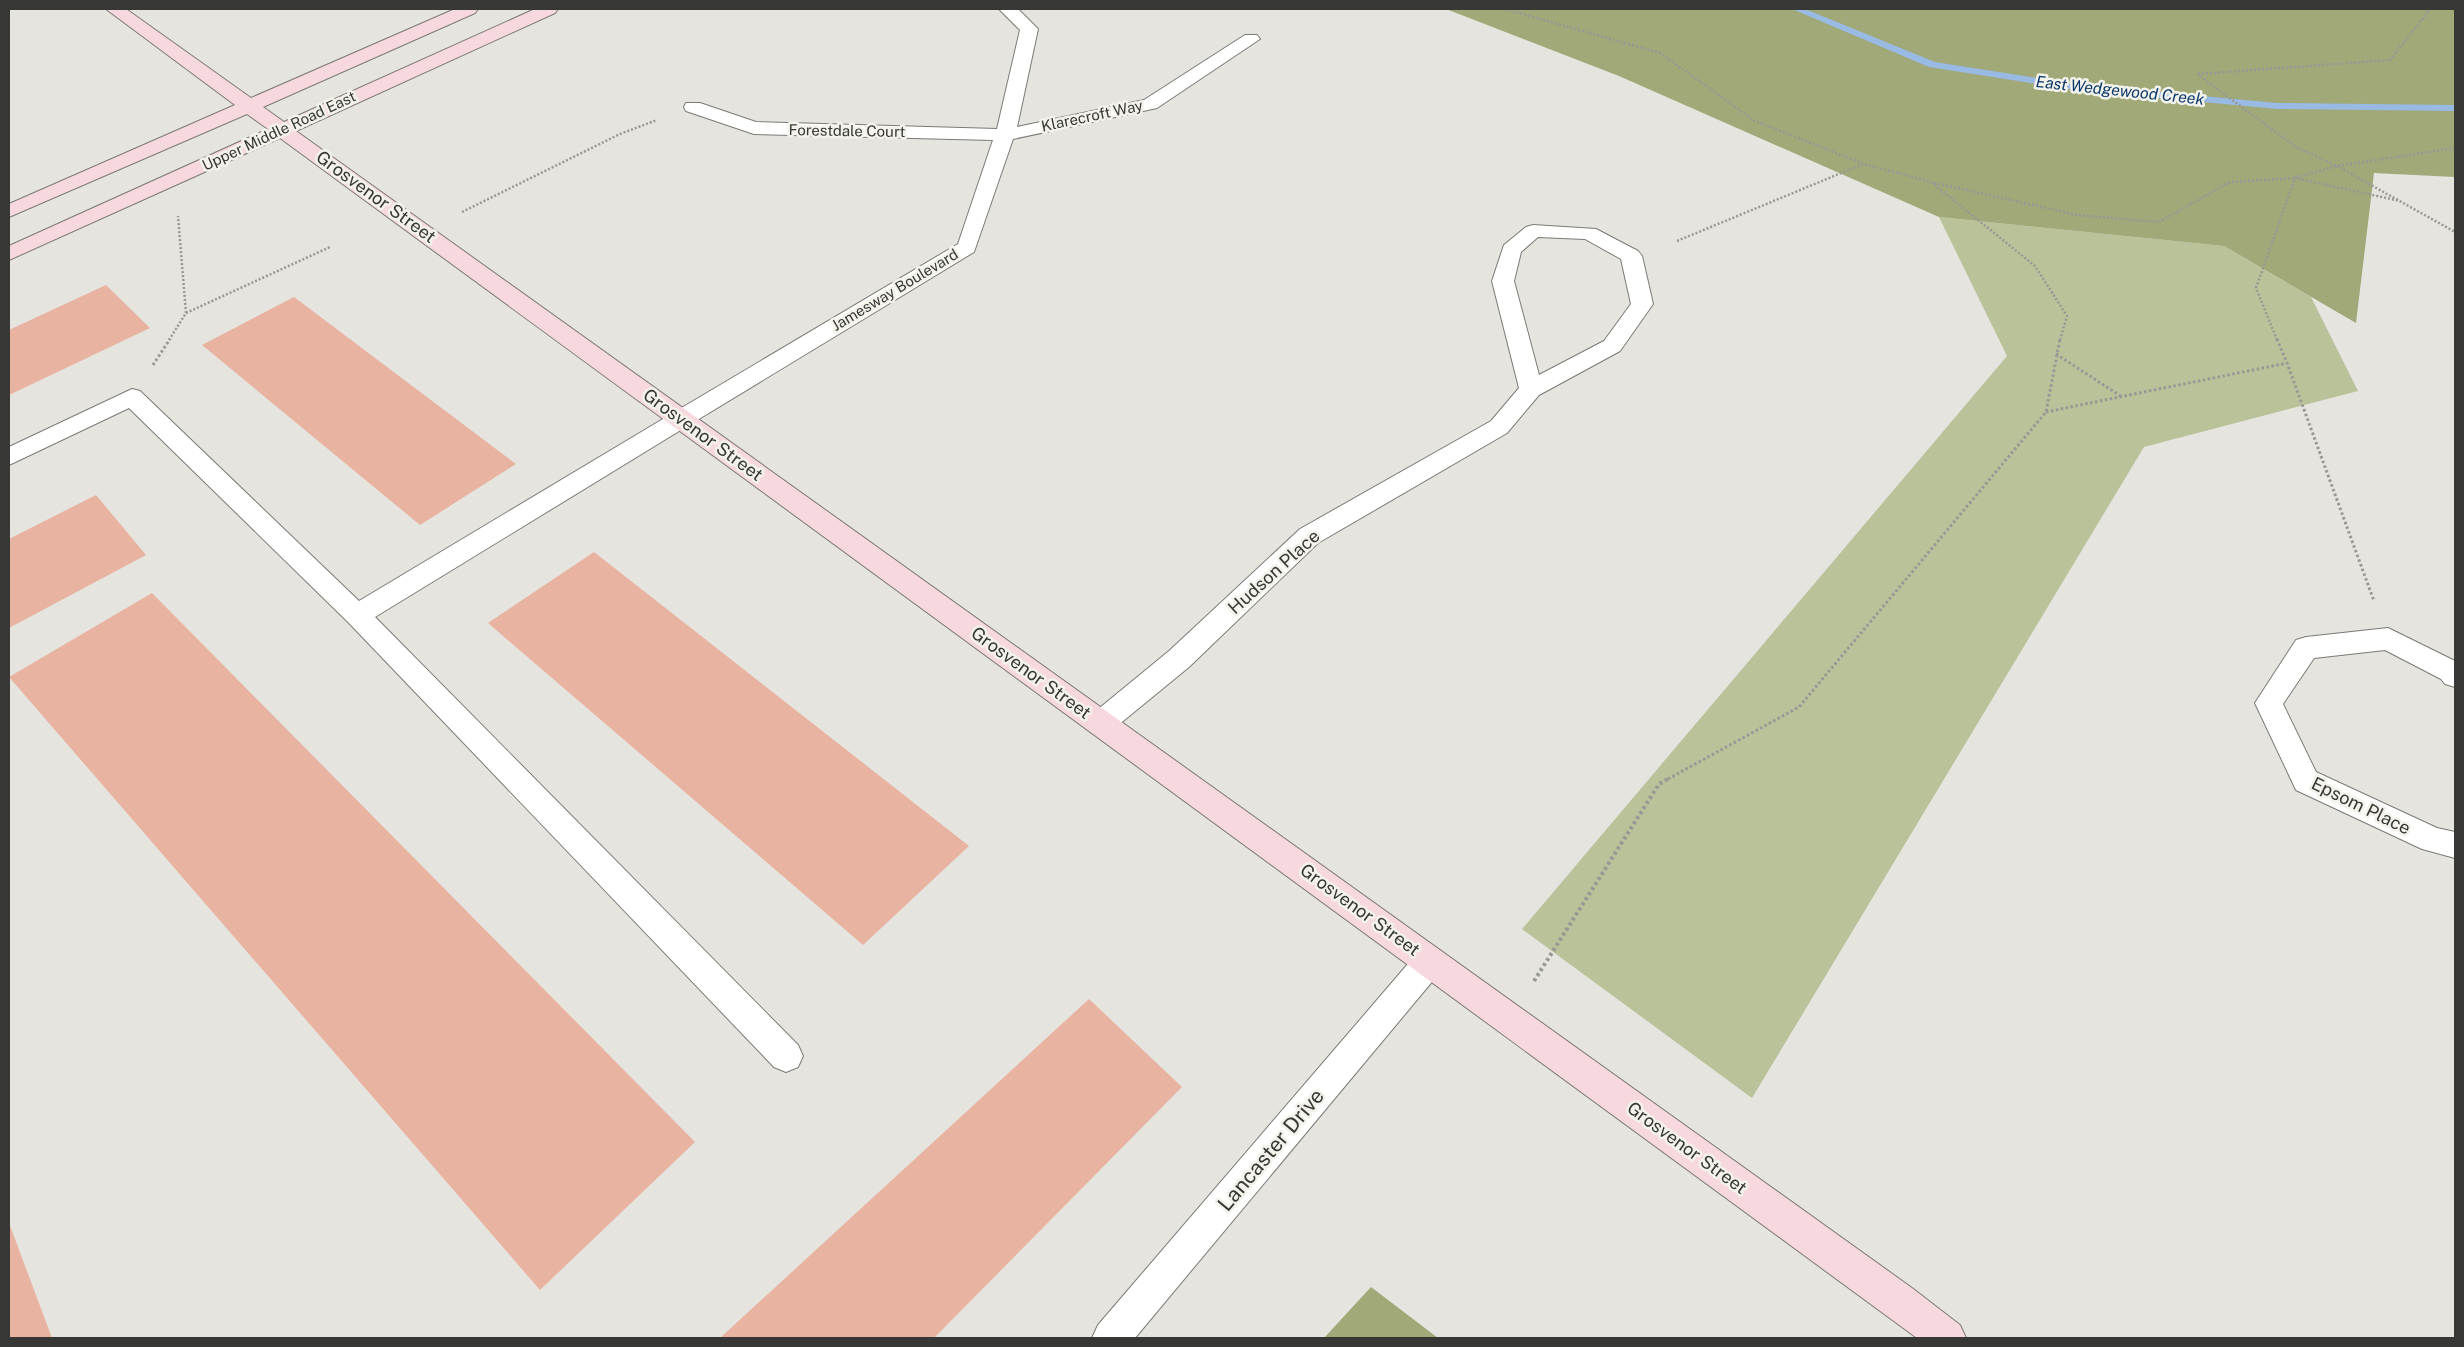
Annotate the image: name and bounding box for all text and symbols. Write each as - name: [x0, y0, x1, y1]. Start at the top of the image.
- water label: East Wedgewood Creek: [2035, 72, 2205, 109]
- street label: Upper Middle Road East: [199, 87, 358, 174]
- street label: Klarecroft Way: [1039, 96, 1144, 135]
- street label: Forestdale Court: [788, 121, 906, 140]
- street label: Grosvenor Street: [312, 146, 440, 247]
- street label: Jamesway Boulevard: [828, 245, 961, 334]
- street label: Grosvenor Street: [639, 384, 767, 485]
- street label: Hudson Place: [1224, 525, 1324, 618]
- street label: Grosvenor Street: [967, 622, 1095, 723]
- street label: Epsom Place: [2308, 773, 2414, 839]
- street label: Grosvenor Street: [1296, 859, 1424, 960]
- street label: Lancaster Drive: [1212, 1083, 1329, 1216]
- street label: Grosvenor Street: [1623, 1097, 1751, 1198]

